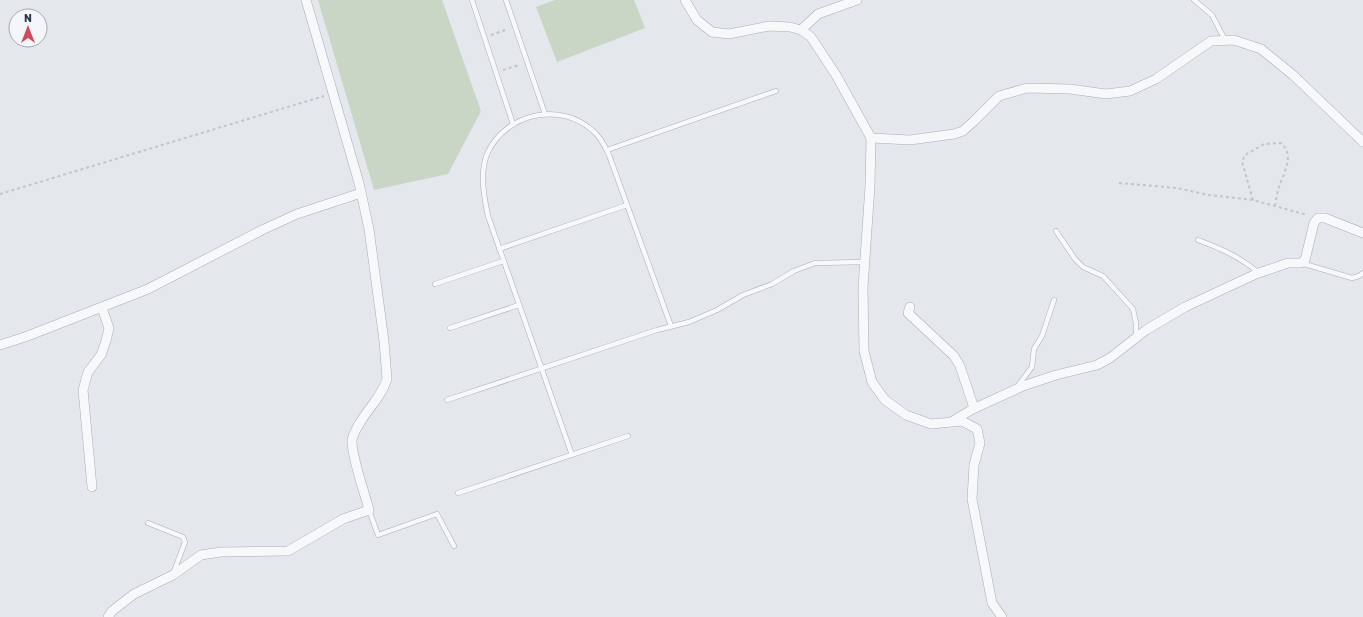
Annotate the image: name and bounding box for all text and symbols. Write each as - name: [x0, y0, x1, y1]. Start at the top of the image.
- north arrow: [8, 8, 48, 48]
- text: N: [24, 12, 32, 25]

